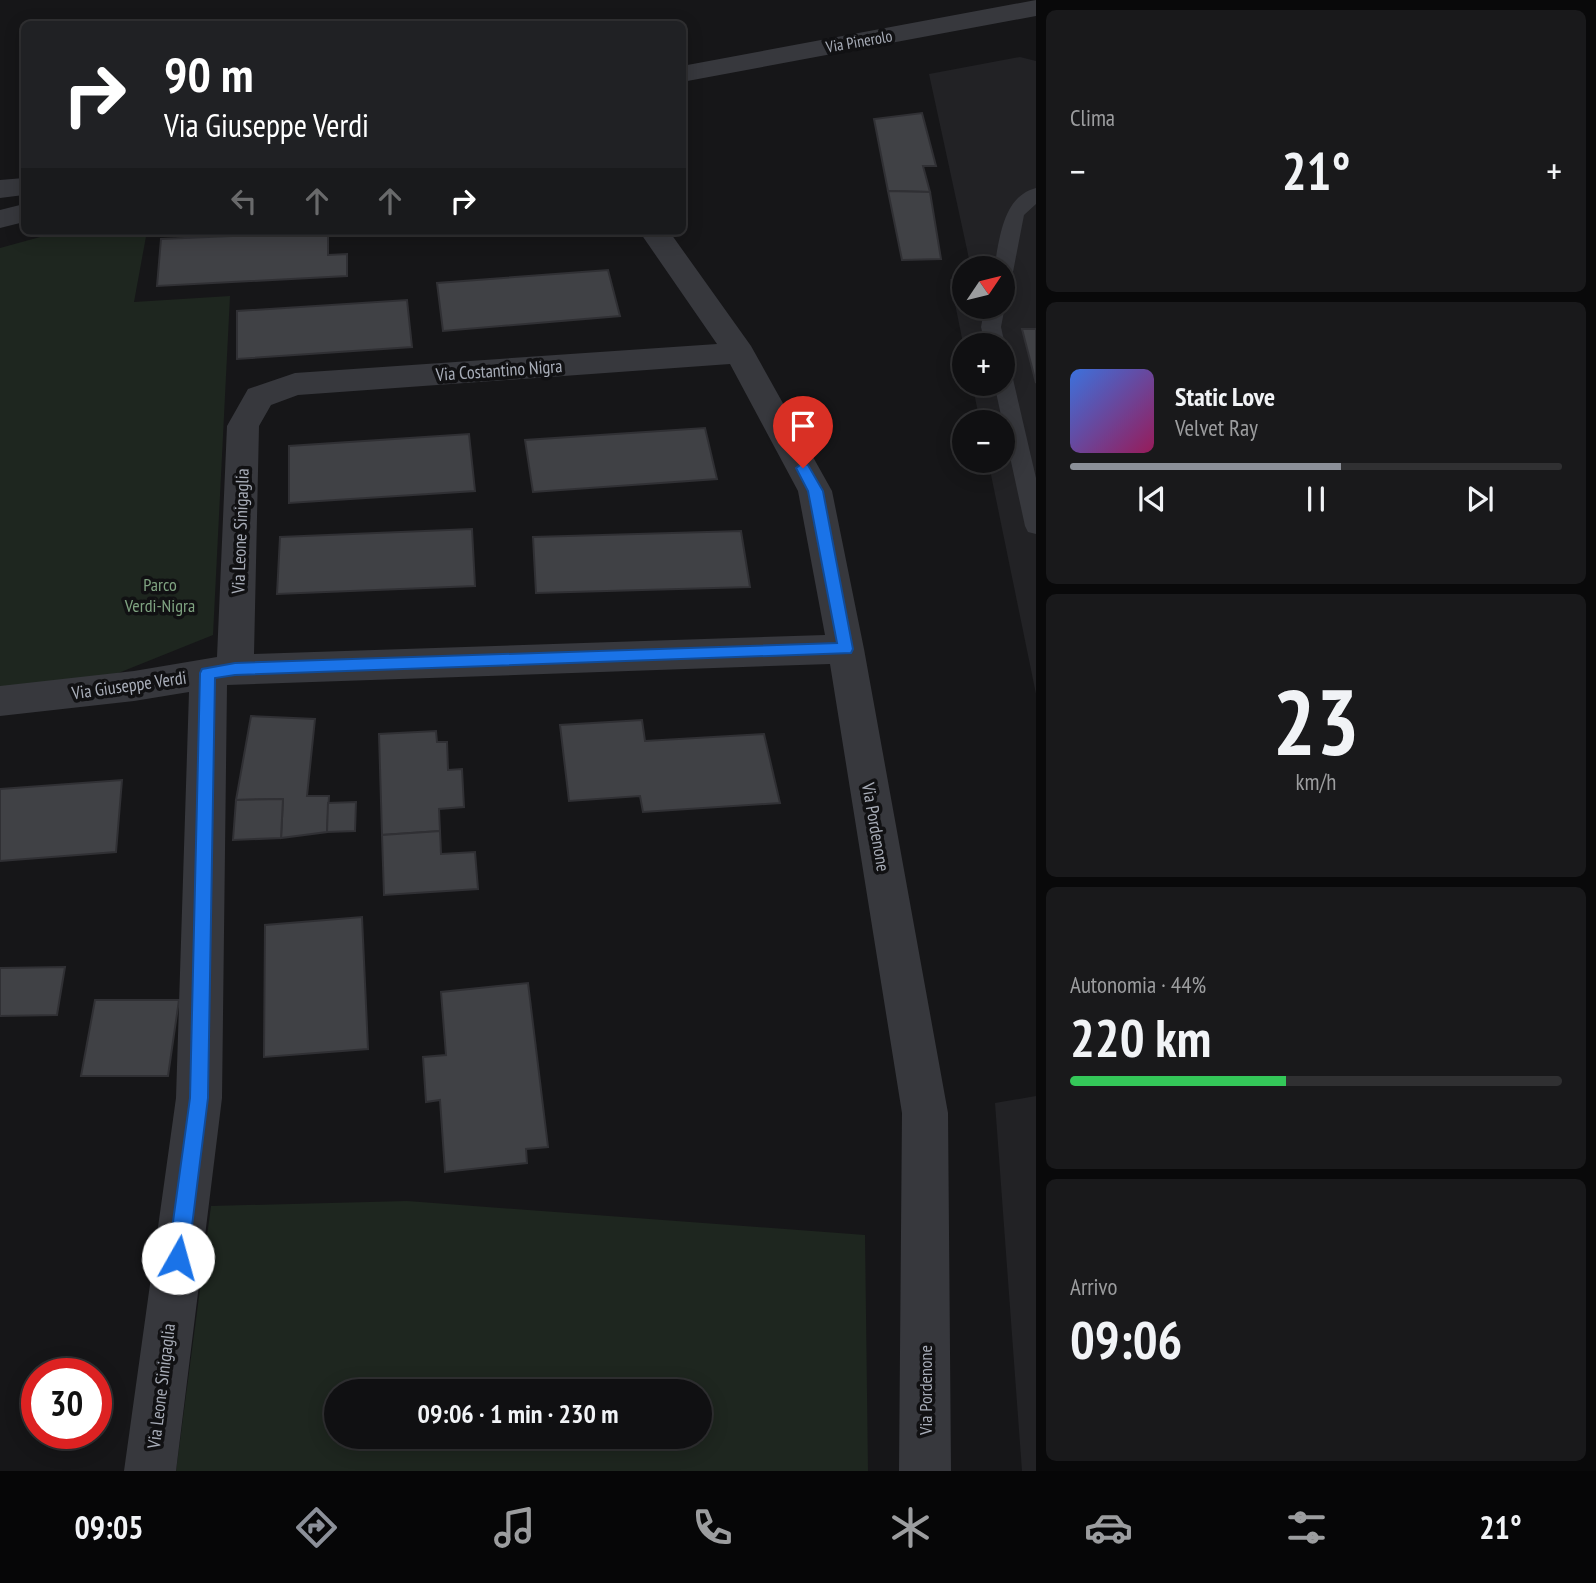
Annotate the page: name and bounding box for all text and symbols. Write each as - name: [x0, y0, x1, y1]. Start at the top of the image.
- street label: Via Pinerolo: [823, 25, 894, 57]
- text: 90 m: [164, 42, 253, 106]
- icon: right: [49, 49, 140, 140]
- text: Clima: [1070, 103, 1115, 132]
- text: Via Giuseppe Verdi: [164, 104, 369, 146]
- text: 21°: [1282, 137, 1350, 204]
- text: −: [1070, 146, 1086, 195]
- text: +: [1546, 146, 1562, 195]
- icon: left: [225, 182, 263, 220]
- icon: ahead: [298, 182, 336, 220]
- icon: ahead: [371, 182, 409, 220]
- icon: right: [444, 182, 482, 220]
- north arrow: [952, 256, 1015, 318]
- map controls: [952, 256, 1015, 473]
- button: +: [952, 333, 1015, 396]
- street label: Via Costantino Nigra: [434, 354, 563, 386]
- text: Static Love: [1175, 380, 1275, 413]
- pin: [773, 396, 833, 468]
- icon: arrive: [784, 407, 822, 445]
- button: −: [952, 410, 1015, 473]
- text: Velvet Ray: [1175, 413, 1258, 442]
- street label: Via Leone Sinigaglia: [226, 468, 254, 595]
- icon: previous: [1133, 480, 1171, 518]
- icon: pause: [1297, 480, 1335, 518]
- icon: next: [1461, 480, 1499, 518]
- park label: Parco Verdi-Nigra: [124, 573, 195, 617]
- text: 23: [1273, 662, 1360, 780]
- street label: Via Giuseppe Verdi: [69, 666, 188, 705]
- text: km/h: [1296, 767, 1336, 796]
- street label: Via Pordenone: [857, 780, 895, 873]
- text: Autonomia · 44%: [1070, 970, 1206, 999]
- text: 220 km: [1070, 1004, 1211, 1071]
- position arrow: [141, 1221, 215, 1295]
- text: Arrivo: [1070, 1272, 1117, 1301]
- text: 09:06: [1070, 1306, 1182, 1373]
- street label: Via Leone Sinigaglia: [142, 1322, 180, 1451]
- street label: Via Pordenone: [914, 1345, 937, 1436]
- speed limit sign: 30: [21, 1358, 112, 1449]
- text: 09:06 · 1 min · 230 m: [418, 1397, 618, 1430]
- icon: directions: [292, 1503, 341, 1552]
- icon: music: [490, 1503, 539, 1552]
- icon: phone: [688, 1503, 737, 1552]
- icon: climate: [886, 1503, 935, 1552]
- icon: car: [1084, 1503, 1133, 1552]
- icon: filters: [1282, 1503, 1331, 1552]
- text: 09:05: [74, 1506, 144, 1548]
- text: 21°: [1479, 1506, 1522, 1548]

